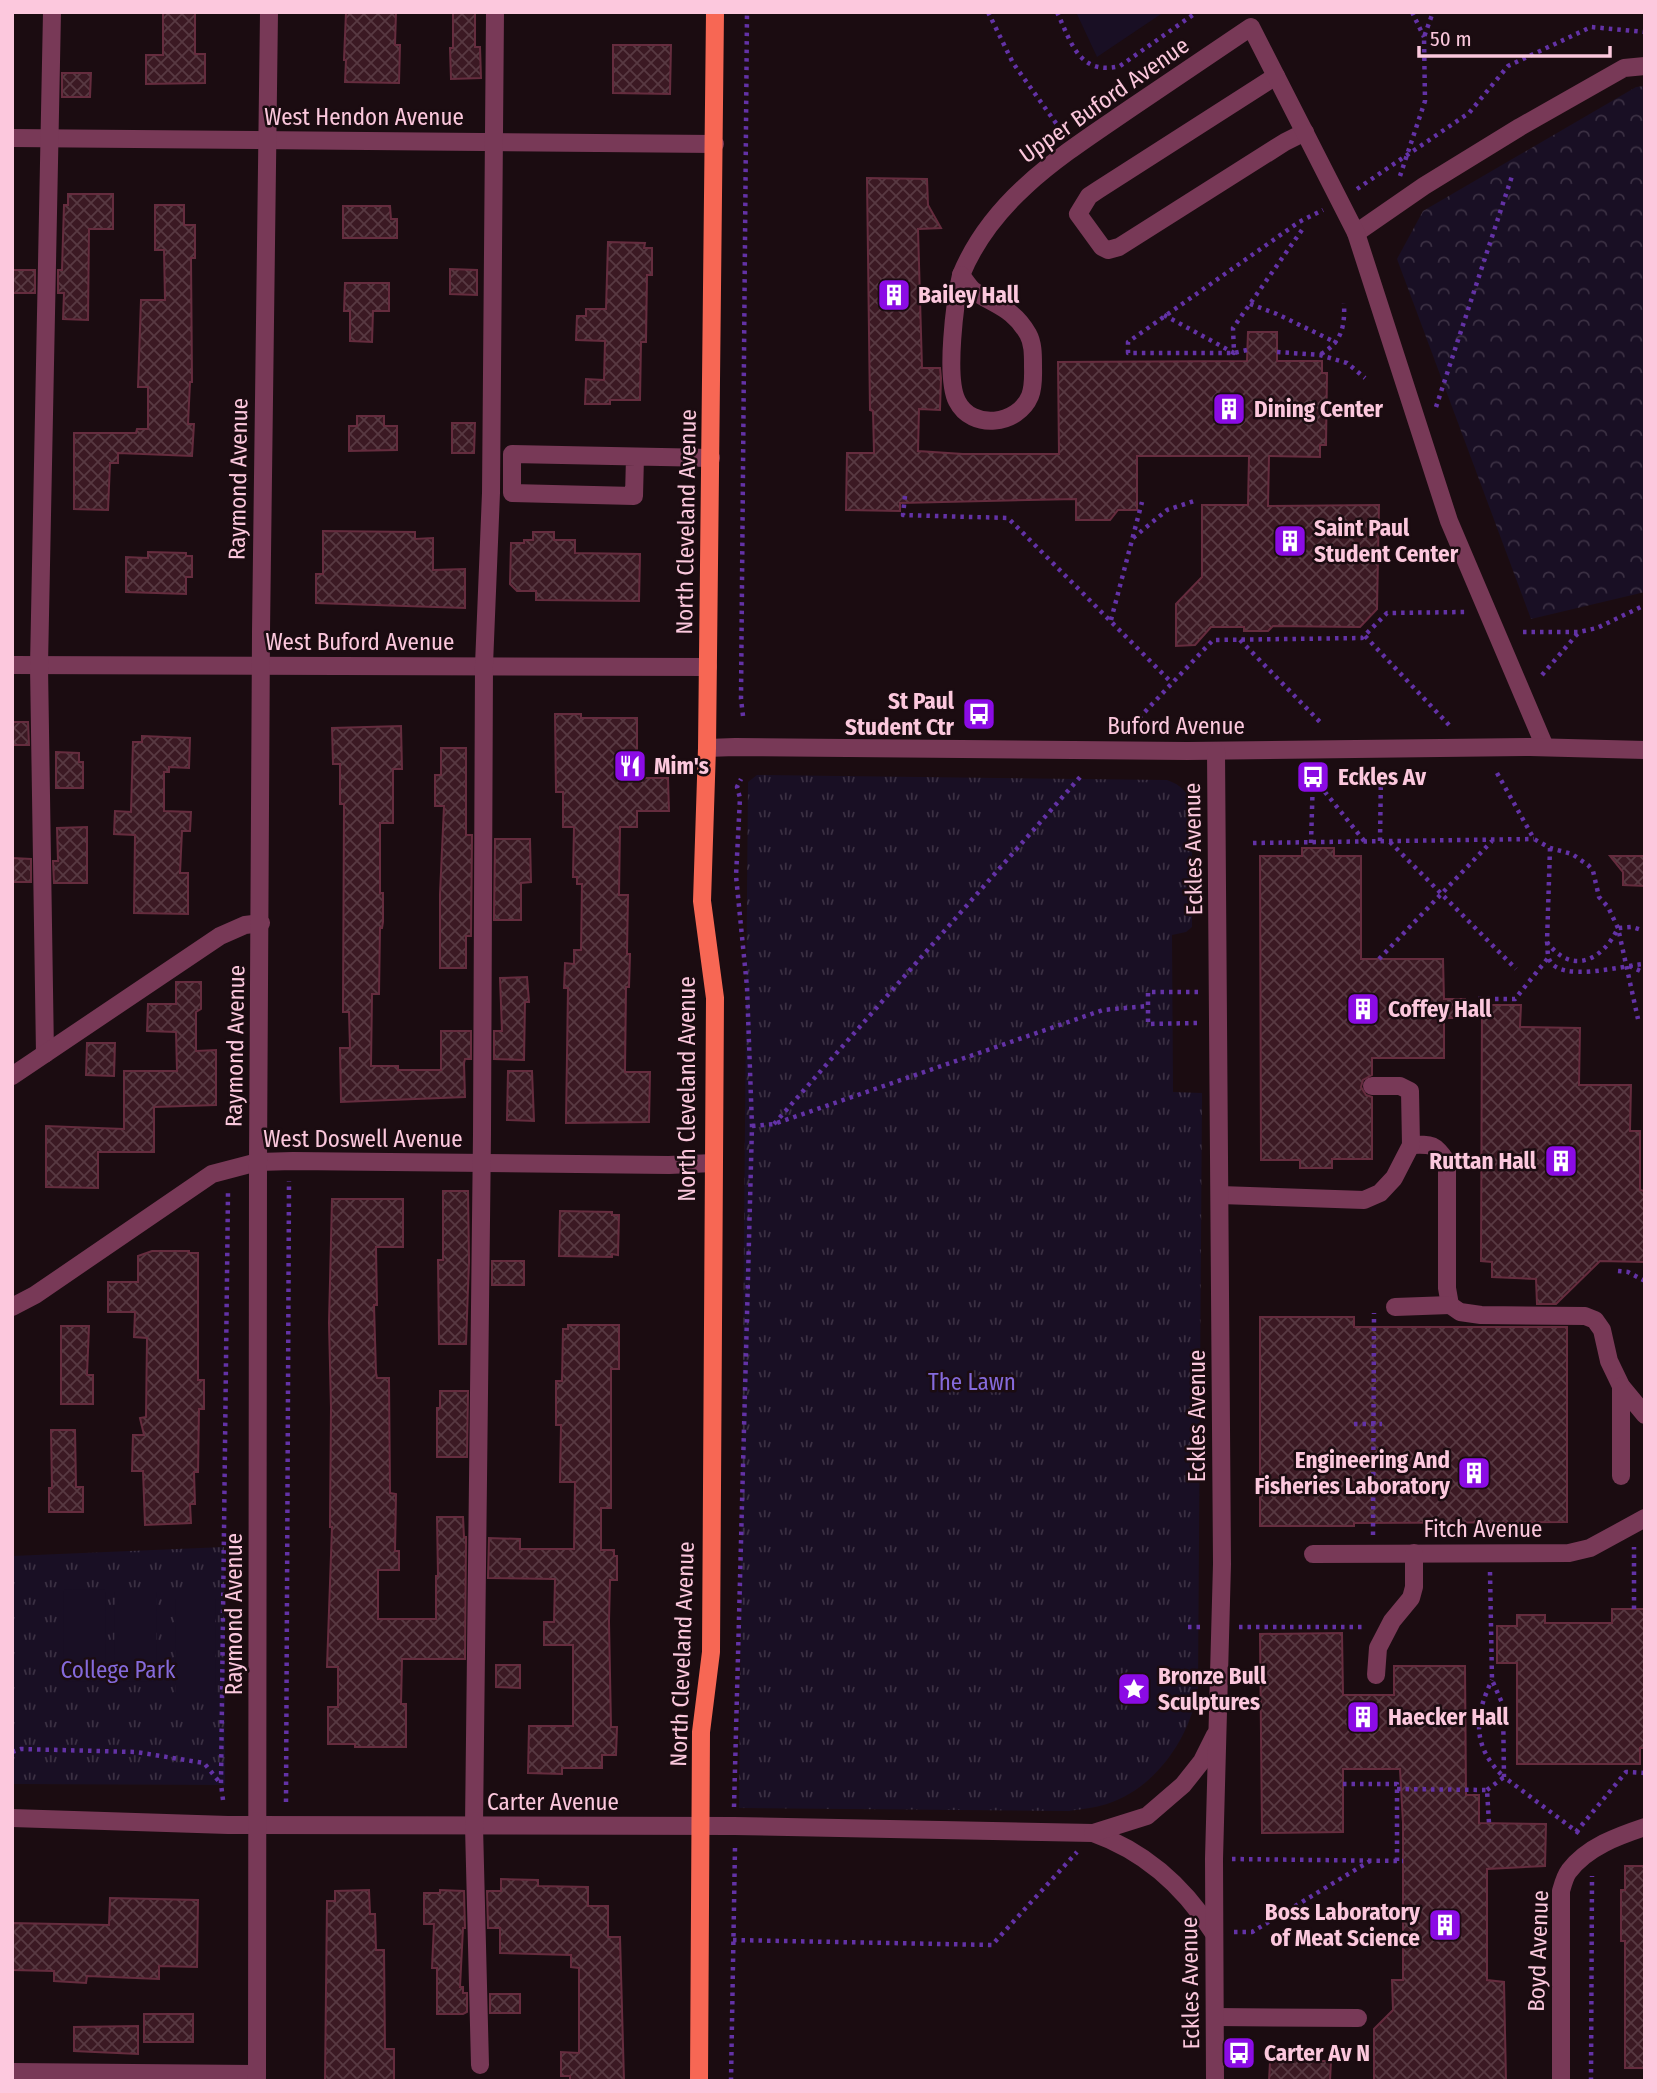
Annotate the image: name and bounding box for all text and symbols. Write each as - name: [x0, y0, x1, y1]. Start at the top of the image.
- scale bar: [1419, 14, 1610, 58]
- text: 50 m: [1430, 26, 1472, 52]
- street label: Upper Buford Avenue: [1014, 31, 1194, 169]
- street label: West Hendon Avenue: [264, 103, 464, 131]
- building icon: Bailey Hall: [875, 276, 913, 314]
- place label: Bailey Hall: [918, 281, 1020, 309]
- building icon: Dining Center: [1210, 390, 1248, 428]
- place label: Dining Center: [1254, 395, 1384, 423]
- street label: Raymond Avenue: [223, 398, 253, 560]
- street label: North Cleveland Avenue: [670, 409, 702, 635]
- place label: Saint Paul Student Center: [1314, 514, 1459, 568]
- building icon: Saint Paul Student Center: [1271, 522, 1309, 560]
- street label: West Buford Avenue: [266, 628, 454, 656]
- place label: St Paul Student Ctr: [845, 687, 955, 741]
- bus stop icon: St Paul Student Ctr: [960, 695, 998, 733]
- street label: Buford Avenue: [1107, 712, 1245, 740]
- restaurant icon: Mim's: [611, 747, 649, 785]
- place label: Mim's: [654, 752, 709, 780]
- bus stop icon: Eckles Av: [1294, 758, 1332, 796]
- place label: Eckles Av: [1338, 763, 1426, 791]
- street label: Eckles Avenue: [1178, 782, 1208, 916]
- street label: Raymond Avenue: [220, 965, 250, 1127]
- street label: North Cleveland Avenue: [673, 976, 701, 1202]
- building icon: Coffey Hall: [1344, 990, 1382, 1028]
- place label: Coffey Hall: [1388, 995, 1492, 1023]
- street label: West Doswell Avenue: [263, 1125, 463, 1153]
- building icon: Ruttan Hall: [1542, 1142, 1580, 1180]
- place label: Ruttan Hall: [1429, 1147, 1537, 1175]
- street label: Eckles Avenue: [1183, 1350, 1211, 1482]
- park label: The Lawn: [928, 1368, 1016, 1396]
- place label: Engineering And Fisheries Laboratory: [1254, 1446, 1451, 1500]
- building icon: Engineering And Fisheries Laboratory: [1455, 1454, 1493, 1492]
- street label: Fitch Avenue: [1424, 1515, 1542, 1543]
- street label: Raymond Avenue: [220, 1533, 248, 1695]
- street label: North Cleveland Avenue: [664, 1541, 700, 1767]
- park label: College Park: [61, 1656, 176, 1684]
- place label: Bronze Bull Sculptures: [1158, 1662, 1267, 1716]
- place icon: Bronze Bull Sculptures: [1115, 1670, 1153, 1708]
- building icon: Haecker Hall: [1344, 1698, 1382, 1736]
- place label: Haecker Hall: [1388, 1703, 1510, 1731]
- street label: Carter Avenue: [487, 1788, 619, 1816]
- street label: Boyd Avenue: [1522, 1890, 1554, 2012]
- place label: Boss Laboratory of Meat Science: [1265, 1898, 1421, 1952]
- building icon: Boss Laboratory of Meat Science: [1426, 1906, 1464, 1944]
- street label: Eckles Avenue: [1175, 1916, 1205, 2050]
- bus stop icon: Carter Av N: [1220, 2034, 1258, 2072]
- place label: Carter Av N: [1264, 2039, 1370, 2067]

